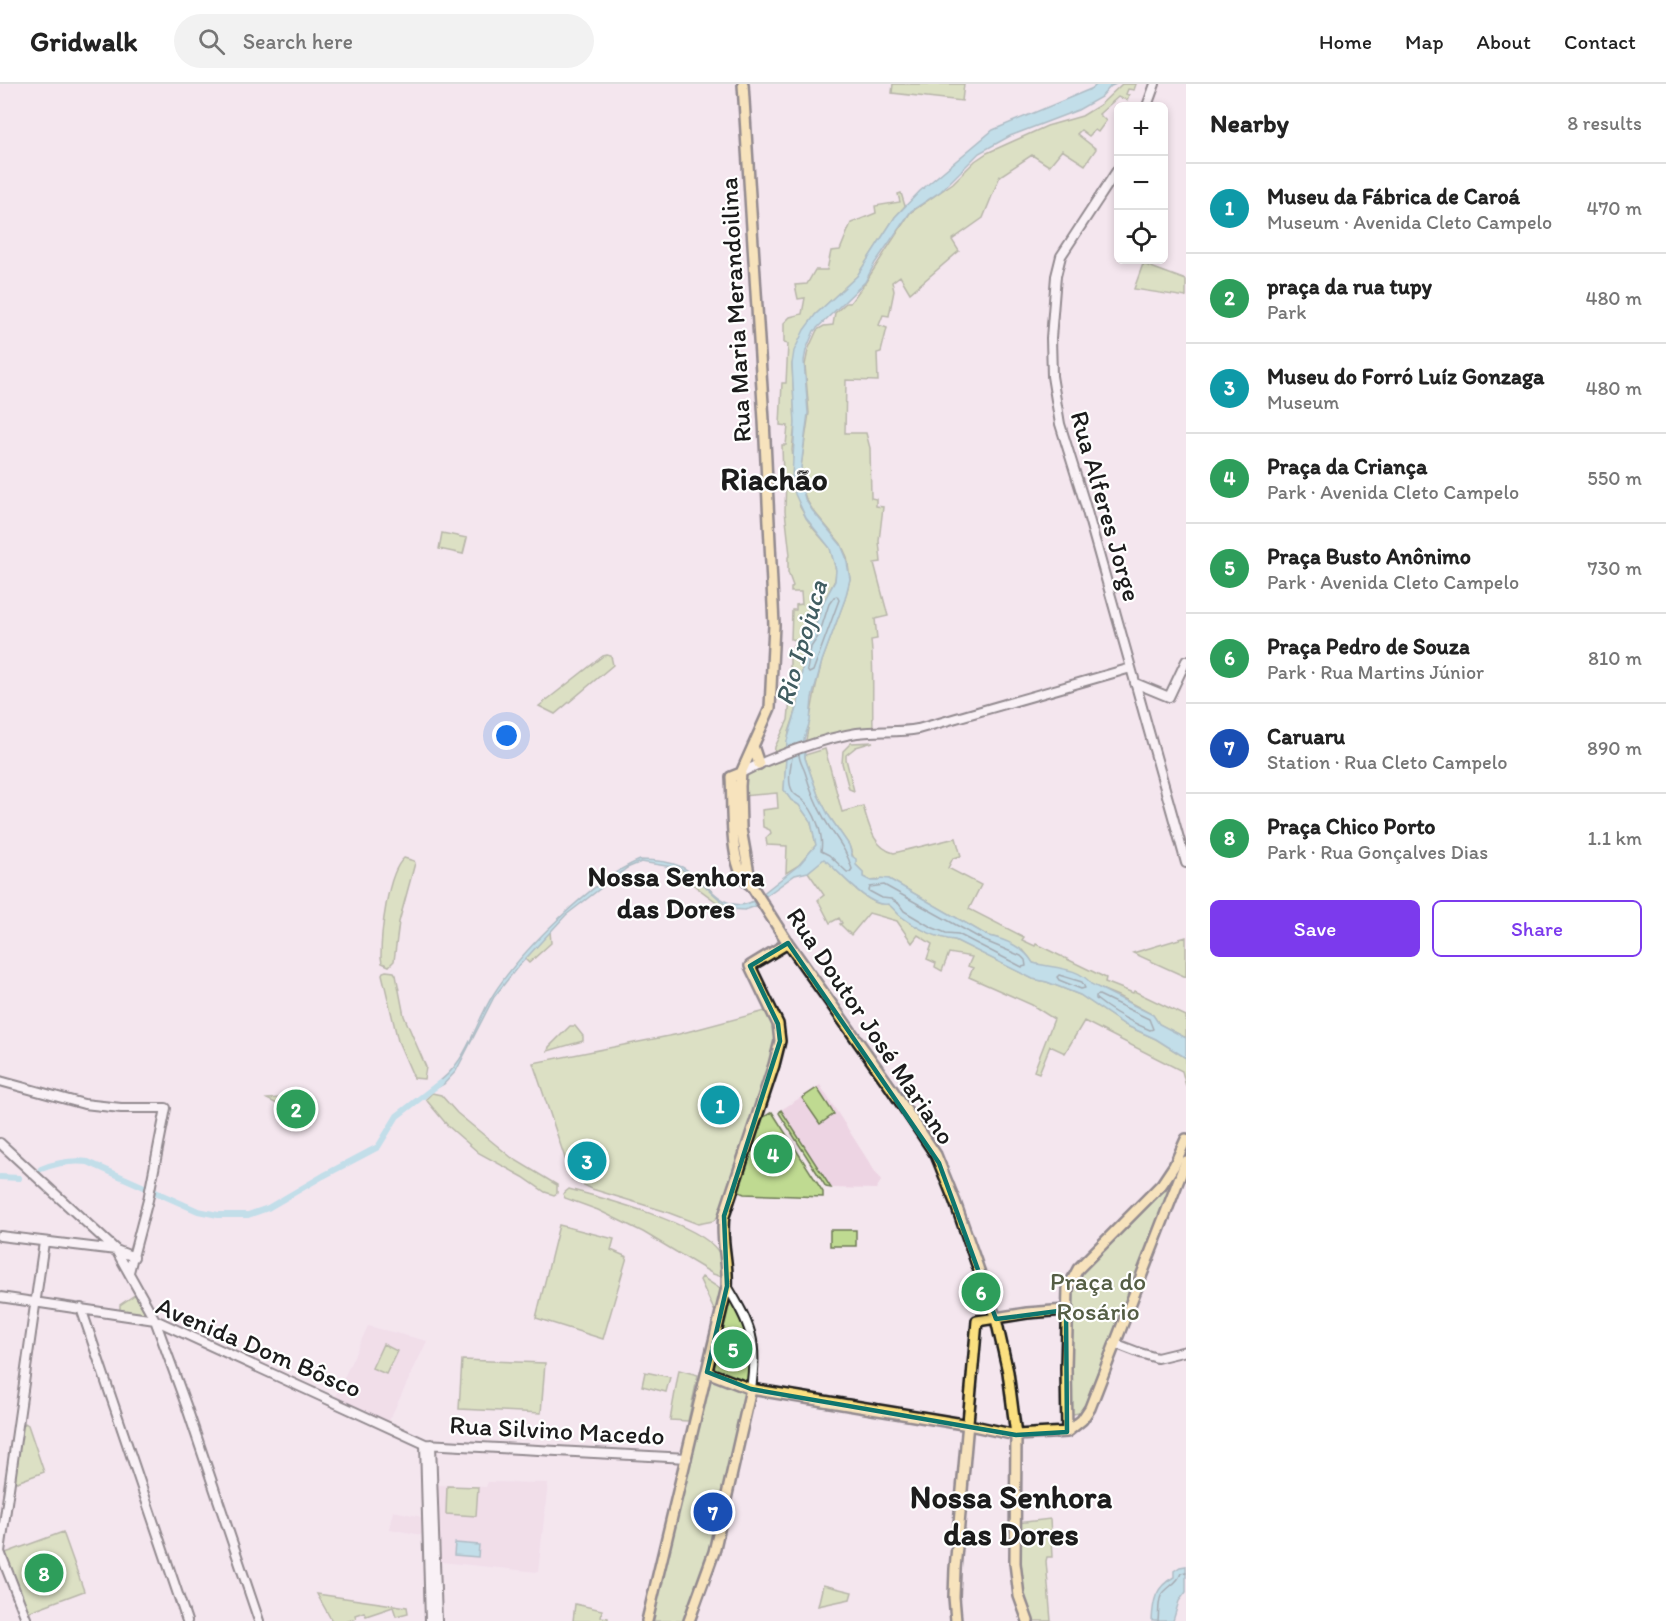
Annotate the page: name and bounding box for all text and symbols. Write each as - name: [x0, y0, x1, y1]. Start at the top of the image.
- search box: [174, 14, 594, 68]
- text: Gridwalk: [30, 24, 138, 58]
- icon: search: [195, 25, 228, 58]
- text: Search here: [243, 28, 353, 55]
- text: Home: [1319, 29, 1372, 54]
- text: Map: [1405, 29, 1444, 54]
- text: About: [1477, 29, 1531, 54]
- text: Contact: [1564, 29, 1636, 54]
- map controls: [1114, 102, 1168, 264]
- button: +: [1114, 102, 1168, 156]
- text: Nearby: [1210, 107, 1289, 139]
- text: 8 results: [1567, 111, 1642, 135]
- button: −: [1114, 156, 1168, 210]
- street label: Rua Maria Merandoilina: [712, 176, 758, 443]
- text: Museu da Fábrica de Caroá: [1267, 183, 1520, 210]
- text: 1: [1225, 196, 1234, 220]
- text: 470 m: [1586, 196, 1642, 220]
- button: locate: [1114, 210, 1168, 264]
- text: Museum · Avenida Cleto Campelo: [1267, 210, 1552, 234]
- text: praça da rua tupy: [1267, 273, 1432, 300]
- text: 2: [1224, 286, 1235, 310]
- text: 480 m: [1585, 286, 1642, 310]
- text: Park: [1267, 300, 1306, 324]
- text: Museu do Forró Luíz Gonzaga: [1267, 363, 1545, 390]
- text: 3: [1224, 376, 1235, 400]
- text: 480 m: [1585, 376, 1642, 400]
- text: Museum: [1267, 390, 1339, 414]
- street label: Rua Alferes Jorge: [1063, 407, 1149, 605]
- text: Praça da Criança: [1267, 453, 1428, 480]
- district label: Riachão: [720, 460, 828, 498]
- text: 4: [1223, 466, 1236, 490]
- text: 550 m: [1587, 466, 1642, 490]
- text: Park · Avenida Cleto Campelo: [1267, 480, 1519, 504]
- text: Praça Busto Anônimo: [1267, 543, 1471, 570]
- text: 5: [1224, 556, 1235, 580]
- text: 730 m: [1588, 556, 1642, 580]
- text: Park · Avenida Cleto Campelo: [1267, 570, 1519, 594]
- water label: Rio Ipojuca: [767, 576, 834, 709]
- text: Praça Pedro de Souza: [1267, 633, 1470, 660]
- text: 6: [1224, 646, 1235, 670]
- text: 810 m: [1588, 646, 1642, 670]
- text: Park · Rua Martins Júnior: [1267, 660, 1484, 684]
- your location: [492, 721, 521, 750]
- text: Caruaru: [1267, 723, 1345, 750]
- text: 7: [1225, 736, 1234, 760]
- text: 890 m: [1587, 736, 1642, 760]
- text: Station · Rua Cleto Campelo: [1267, 750, 1508, 774]
- text: Praça Chico Porto: [1267, 813, 1436, 840]
- text: 8: [1224, 826, 1235, 850]
- text: 1.1 km: [1588, 826, 1642, 850]
- text: Park · Rua Gonçalves Dias: [1267, 840, 1488, 864]
- district label: Nossa Senhora das Dores: [587, 859, 765, 925]
- button: Save: [1210, 900, 1420, 957]
- button: Share: [1432, 900, 1642, 957]
- street label: Rua Doutor José Mariano: [780, 901, 962, 1151]
- pin: 1: [700, 1082, 740, 1128]
- pin: 2: [276, 1086, 316, 1132]
- pin: 4: [754, 1132, 792, 1176]
- pin: 3: [568, 1138, 606, 1184]
- park label: Praça do Rosário: [1050, 1265, 1146, 1327]
- pin: 6: [962, 1270, 1000, 1314]
- street label: Avenida Dom Bôsco: [152, 1289, 366, 1405]
- pin: 5: [714, 1326, 752, 1372]
- street label: Rua Silvino Macedo: [449, 1408, 665, 1452]
- district label: Nossa Senhora das Dores: [910, 1478, 1112, 1553]
- pin: 7: [694, 1490, 732, 1534]
- pin: 8: [24, 1550, 63, 1596]

